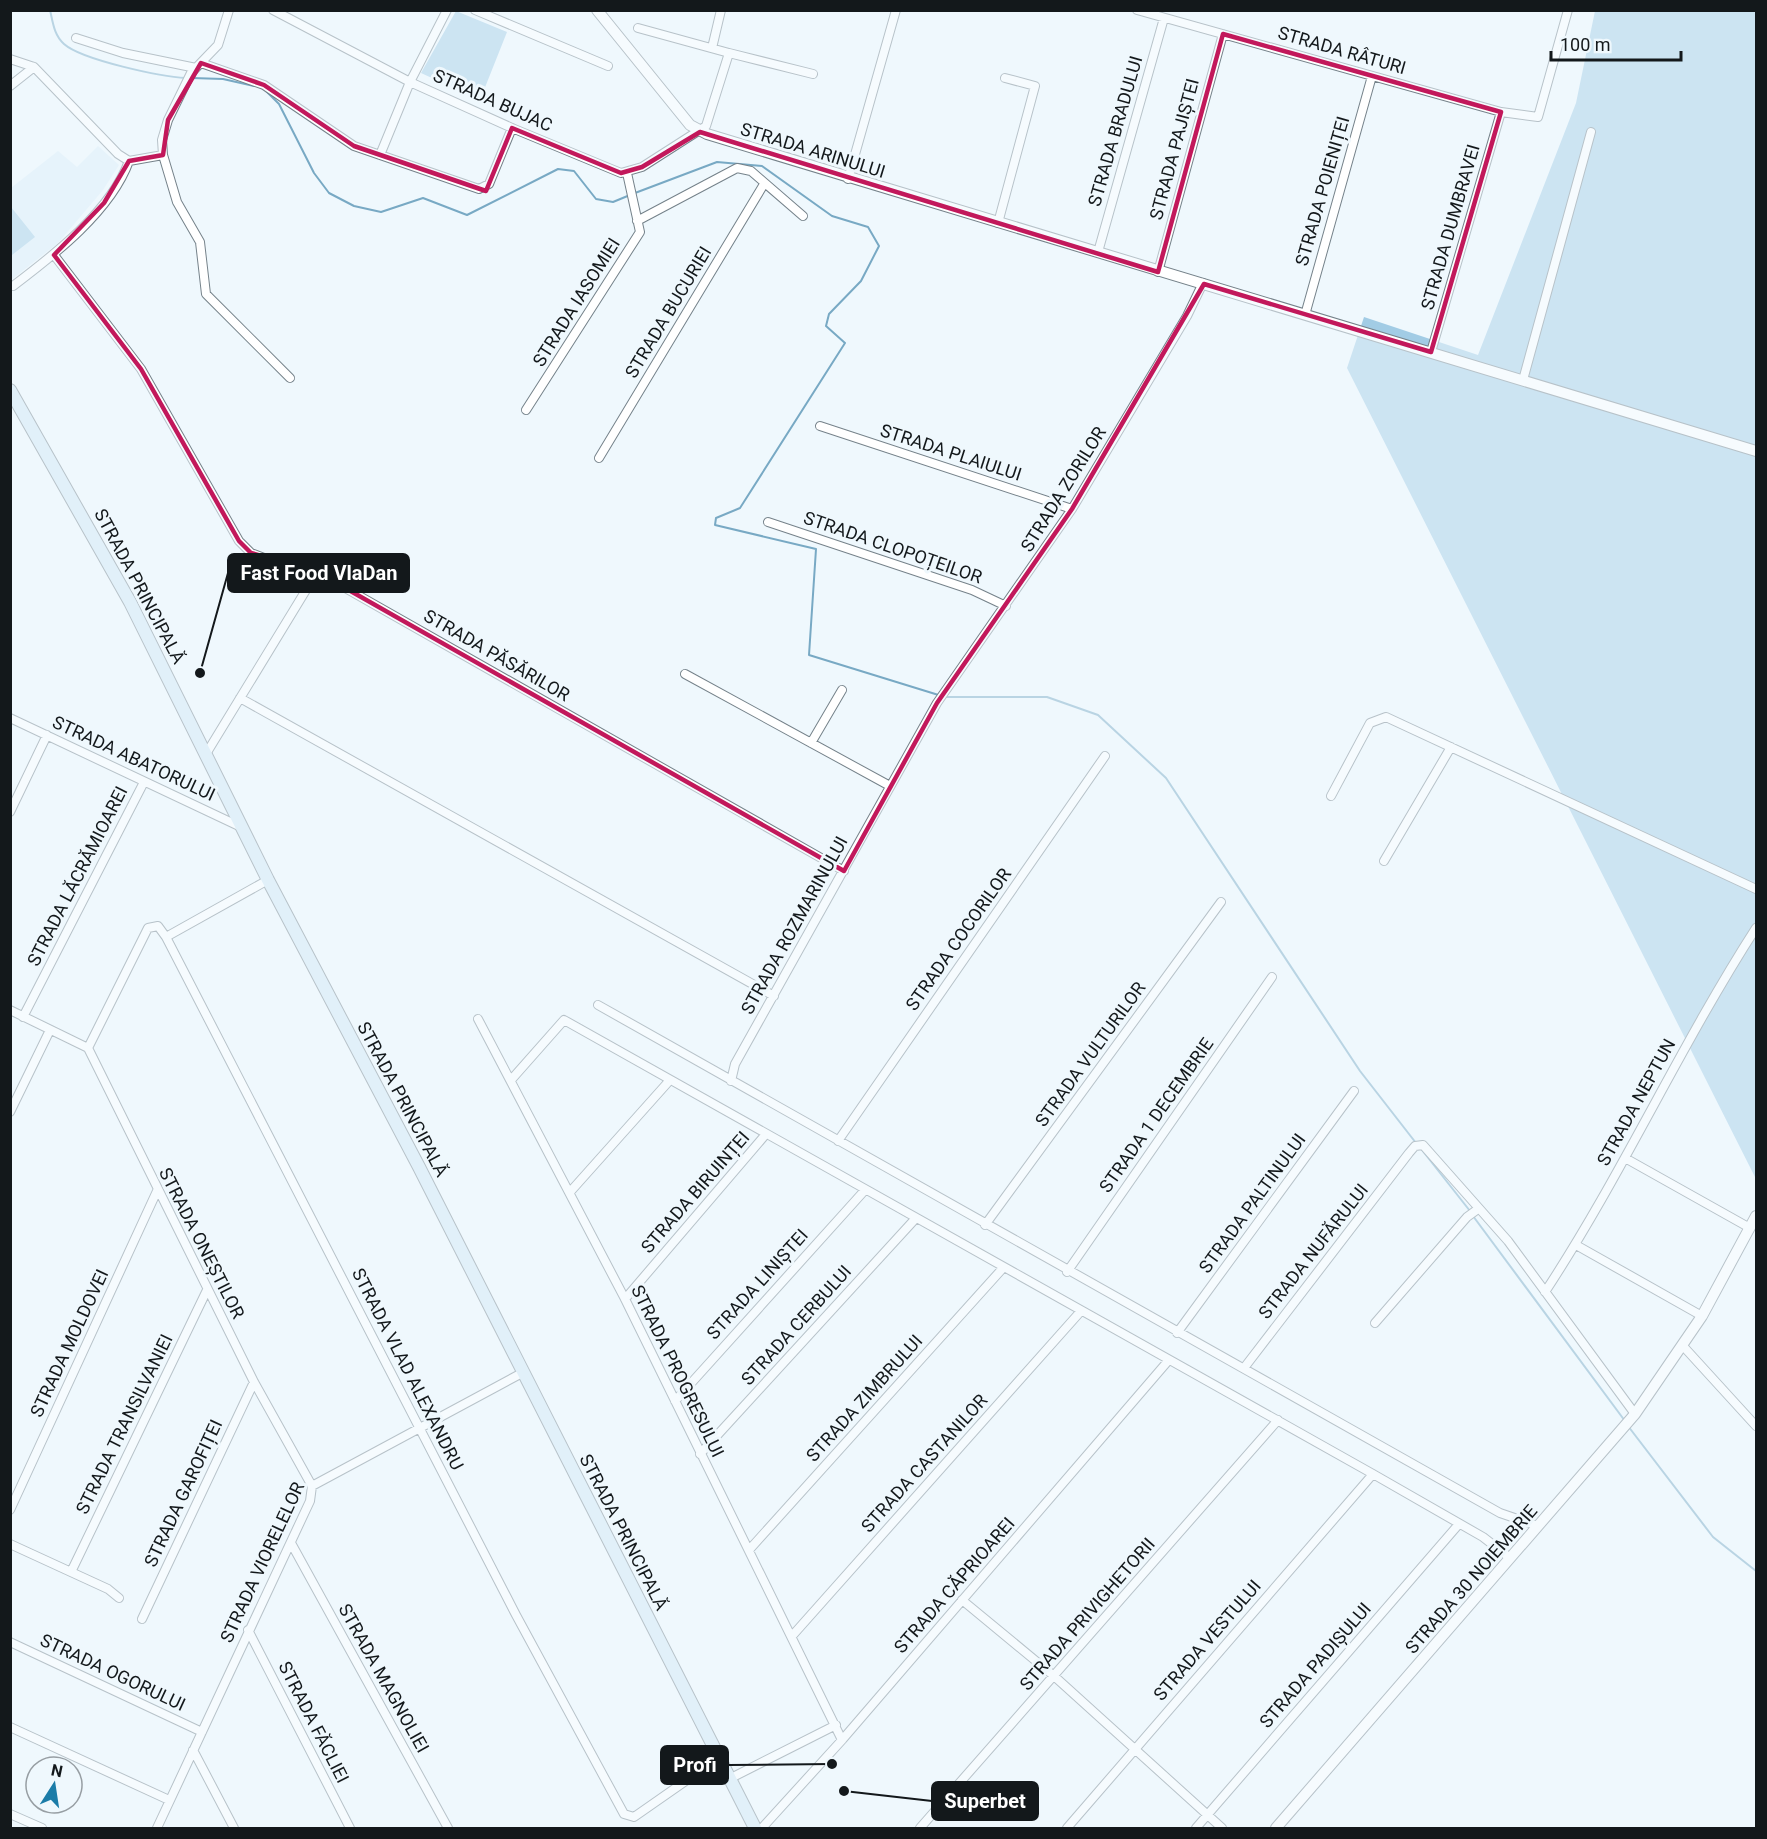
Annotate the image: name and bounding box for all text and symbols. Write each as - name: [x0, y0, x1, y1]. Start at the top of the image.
- street label: STRADA RÂTURI: [1276, 22, 1408, 78]
- scale bar: [1551, 24, 1682, 62]
- text: 100 m: [1560, 34, 1611, 55]
- street label: STRADA BRADULUI: [1083, 53, 1147, 209]
- street label: STRADA BUJAC: [430, 64, 556, 136]
- street label: STRADA PAJIȘTEI: [1145, 76, 1204, 222]
- street label: STRADA POIENIȚEI: [1291, 114, 1354, 268]
- street label: STRADA ARINULUI: [738, 118, 888, 182]
- street label: STRADA DUMBRAVEI: [1416, 142, 1484, 312]
- street label: STRADA IASOMIEI: [528, 234, 624, 370]
- street label: STRADA BUCURIEI: [621, 243, 715, 381]
- street label: STRADA PLAIULUI: [878, 419, 1024, 485]
- street label: STRADA ZORILOR: [1016, 423, 1110, 555]
- street label: STRADA PRINCIPALĂ: [90, 505, 190, 667]
- street label: STRADA CLOPOȚEILOR: [801, 507, 985, 588]
- callout: Fast Food VlaDan: [228, 554, 409, 592]
- text: Fast Food VlaDan: [241, 561, 397, 585]
- street label: STRADA PĂSĂRILOR: [420, 605, 574, 705]
- street label: STRADA ABATORULUI: [49, 711, 219, 805]
- street label: STRADA LĂCRĂMIOAREI: [22, 783, 132, 969]
- street label: STRADA ROZMARINULUI: [736, 832, 852, 1018]
- street label: STRADA COCORILOR: [901, 864, 1015, 1014]
- street label: STRADA VULTURILOR: [1031, 978, 1149, 1130]
- street label: STRADA PRINCIPALĂ: [353, 1018, 453, 1180]
- street label: STRADA 1 DECEMBRIE: [1095, 1034, 1217, 1196]
- street label: STRADA NEPTUN: [1592, 1035, 1680, 1169]
- street label: STRADA BIRUINȚEI: [636, 1127, 754, 1258]
- street label: STRADA PALTINULUI: [1194, 1129, 1310, 1277]
- street label: STRADA ONEȘTILOR: [154, 1164, 249, 1322]
- street label: STRADA NUFĂRULUI: [1254, 1179, 1372, 1323]
- street label: STRADA LINIȘTEI: [702, 1225, 813, 1344]
- street label: STRADA CERBULUI: [737, 1261, 855, 1389]
- street label: STRADA VLAD ALEXANDRU: [348, 1265, 468, 1473]
- street label: STRADA MOLDOVEI: [26, 1266, 112, 1420]
- street label: STRADA PROGRESULUI: [627, 1282, 729, 1460]
- street label: STRADA ZIMBRULUI: [802, 1330, 926, 1466]
- street label: STRADA TRANSILVANIEI: [71, 1331, 177, 1517]
- street label: STRADA CASTANILOR: [857, 1390, 991, 1536]
- street label: STRADA GAROFIȚEI: [140, 1416, 227, 1570]
- street label: STRADA PRINCIPALĂ: [576, 1450, 673, 1614]
- street label: STRADA VIORELELOR: [216, 1478, 308, 1646]
- street label: STRADA 30 NOIEMBRIE: [1401, 1500, 1541, 1658]
- street label: STRADA CĂPRIOAREI: [889, 1513, 1019, 1657]
- street label: STRADA PRIVIGHETORII: [1015, 1533, 1159, 1695]
- street label: STRADA VESTULUI: [1149, 1575, 1265, 1705]
- street label: STRADA PADIȘULUI: [1255, 1598, 1376, 1732]
- street label: STRADA MAGNOLIEI: [334, 1600, 434, 1756]
- street label: STRADA OGORULUI: [37, 1629, 189, 1715]
- street label: STRADA FĂCLIEI: [274, 1658, 354, 1786]
- callout: Profi: [661, 1746, 728, 1784]
- text: Profi: [673, 1753, 717, 1777]
- north arrow: [24, 1755, 84, 1815]
- text: N: [50, 1760, 65, 1781]
- callout: Superbet: [932, 1782, 1038, 1820]
- text: Superbet: [944, 1789, 1026, 1813]

